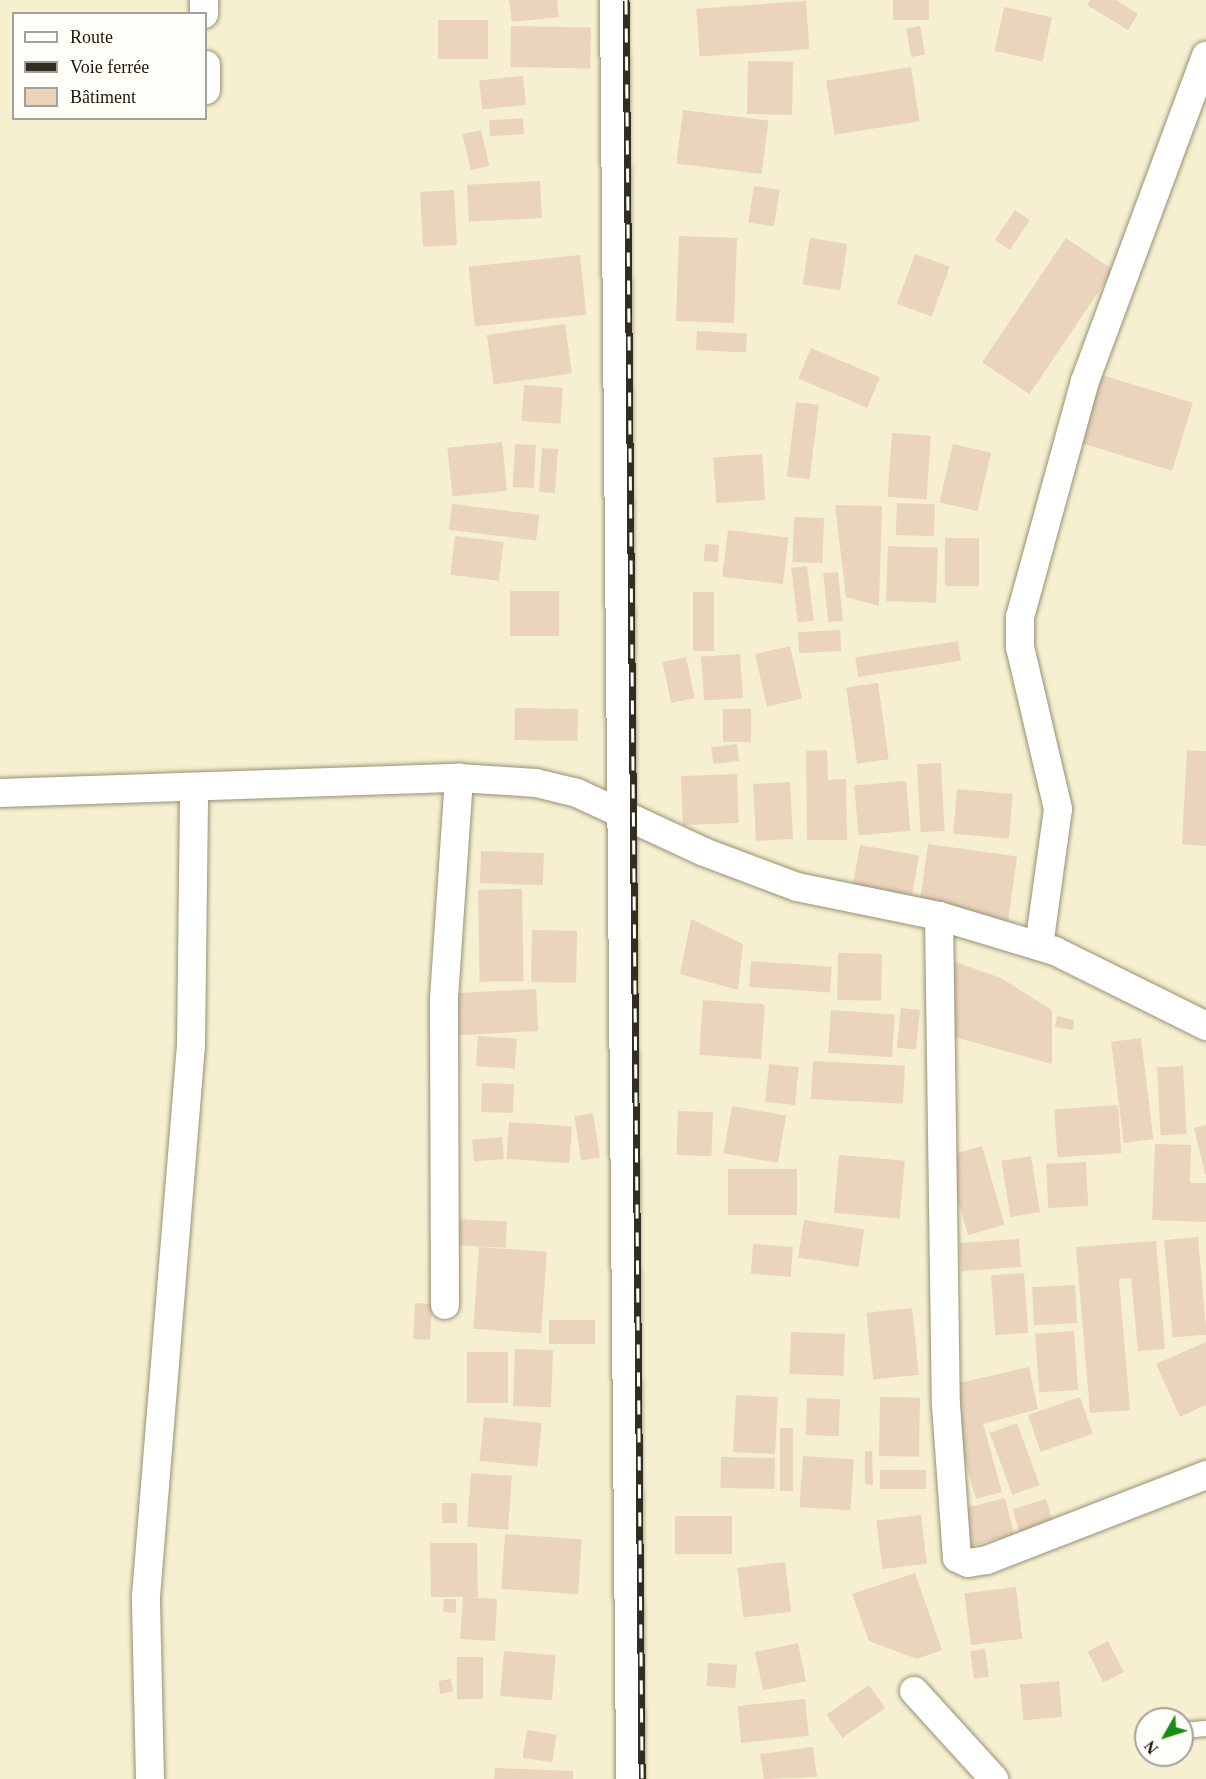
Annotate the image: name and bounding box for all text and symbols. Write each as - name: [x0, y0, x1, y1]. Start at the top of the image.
- legend: [12, 12, 207, 120]
- text: Route: [70, 27, 113, 47]
- text: Voie ferrée: [70, 57, 149, 77]
- text: Bâtiment: [70, 87, 136, 107]
- north arrow: [1134, 1707, 1194, 1767]
- text: N: [1141, 1738, 1161, 1757]

